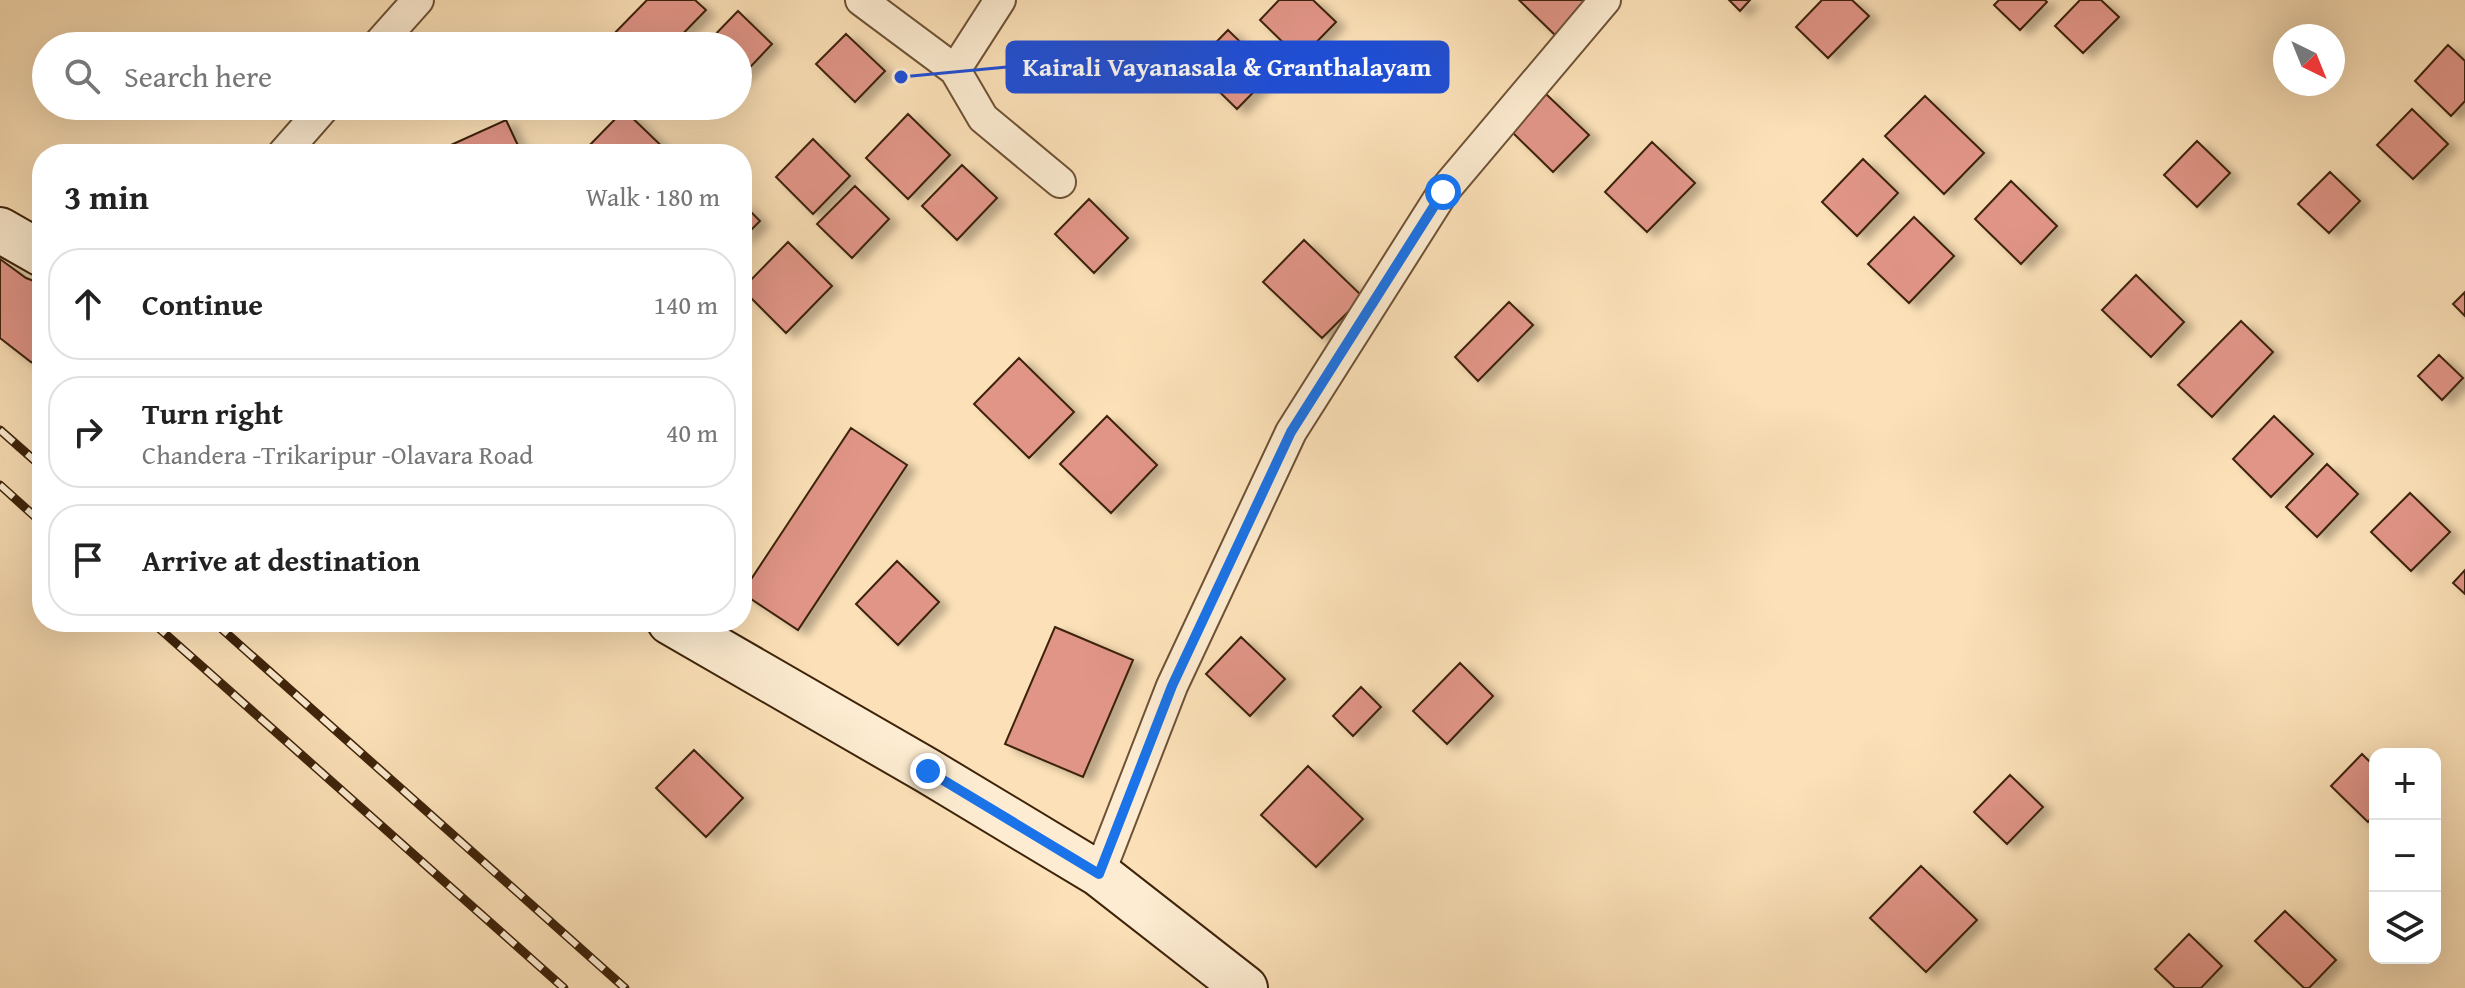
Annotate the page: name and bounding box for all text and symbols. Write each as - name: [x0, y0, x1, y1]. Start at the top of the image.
- north arrow: [2273, 24, 2345, 96]
- search box: [32, 32, 752, 120]
- callout: Kairali Vayanasala & Granthalayam: [1007, 42, 1448, 92]
- text: Kairali Vayanasala & Granthalayam: [1022, 47, 1432, 86]
- icon: search: [60, 54, 104, 98]
- text: Search here: [124, 54, 272, 98]
- text: 3 min: [64, 172, 149, 221]
- route start: [1425, 174, 1461, 210]
- text: Walk · 180 m: [586, 177, 720, 216]
- icon: ahead: [66, 282, 110, 326]
- text: Continue: [142, 282, 263, 326]
- text: 140 m: [653, 285, 718, 324]
- text: Turn right: [142, 391, 283, 435]
- icon: right: [66, 410, 110, 454]
- text: 40 m: [666, 413, 718, 452]
- text: Chandera -Trikaripur -Olavara Road: [142, 435, 533, 474]
- icon: arrive: [66, 538, 110, 582]
- text: Arrive at destination: [142, 538, 420, 582]
- map controls: [2369, 748, 2441, 964]
- button: +: [2369, 748, 2441, 820]
- route end: [910, 753, 946, 789]
- button: −: [2369, 820, 2441, 892]
- button: layers: [2369, 892, 2441, 964]

